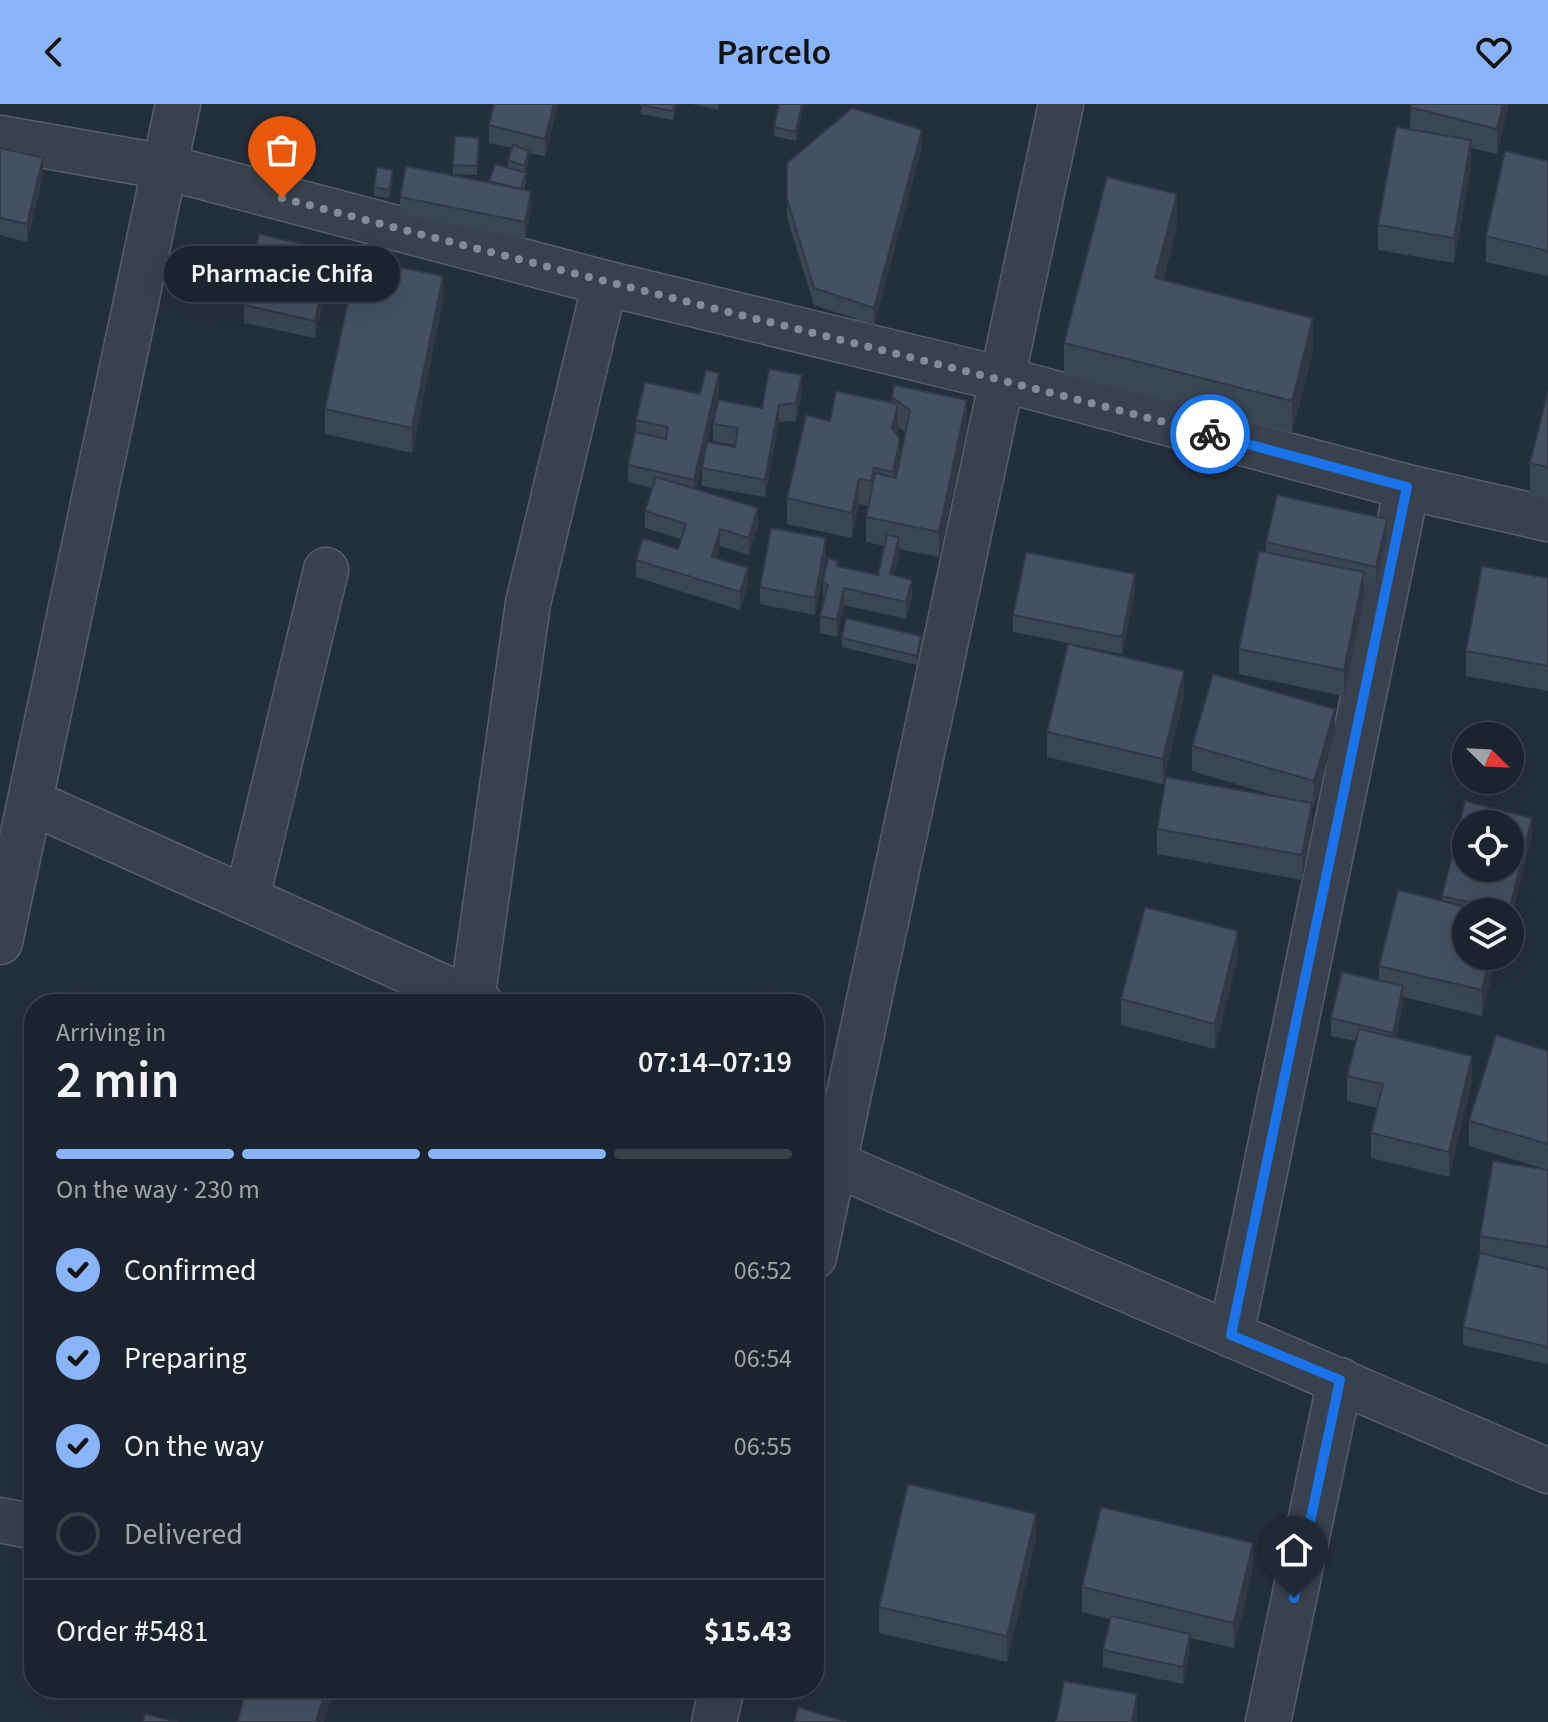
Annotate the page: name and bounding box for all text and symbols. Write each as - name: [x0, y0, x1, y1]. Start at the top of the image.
- text: Parcelo: [717, 27, 831, 78]
- icon: back: [32, 30, 76, 74]
- icon: heart: [1472, 30, 1516, 74]
- pin: [248, 116, 316, 198]
- icon: bag: [260, 128, 304, 172]
- callout: Pharmacie Chifa: [164, 246, 400, 302]
- text: Pharmacie Chifa: [191, 255, 373, 292]
- courier: [1170, 394, 1250, 474]
- icon: bike: [1188, 412, 1232, 456]
- north arrow: [1452, 722, 1524, 794]
- map controls: [1452, 722, 1524, 970]
- button: locate: [1452, 810, 1524, 882]
- button: layers: [1452, 898, 1524, 970]
- text: Arriving in: [56, 1014, 166, 1051]
- text: 07:14–07:19: [638, 1041, 792, 1084]
- text: 2 min: [56, 1044, 180, 1118]
- text: On the way · 230 m: [56, 1171, 260, 1208]
- icon: check: [56, 1248, 100, 1292]
- text: Confirmed: [124, 1249, 257, 1292]
- text: 06:52: [734, 1252, 792, 1289]
- icon: check: [56, 1336, 100, 1380]
- text: Preparing: [124, 1337, 247, 1380]
- text: 06:54: [734, 1340, 792, 1377]
- icon: check: [56, 1424, 100, 1468]
- text: On the way: [124, 1425, 264, 1468]
- text: 06:55: [734, 1428, 792, 1465]
- text: Delivered: [124, 1513, 243, 1556]
- pin: [1260, 1516, 1328, 1598]
- icon: home: [1272, 1528, 1316, 1572]
- text: Order #5481: [56, 1610, 209, 1653]
- text: $15.43: [704, 1610, 792, 1653]

